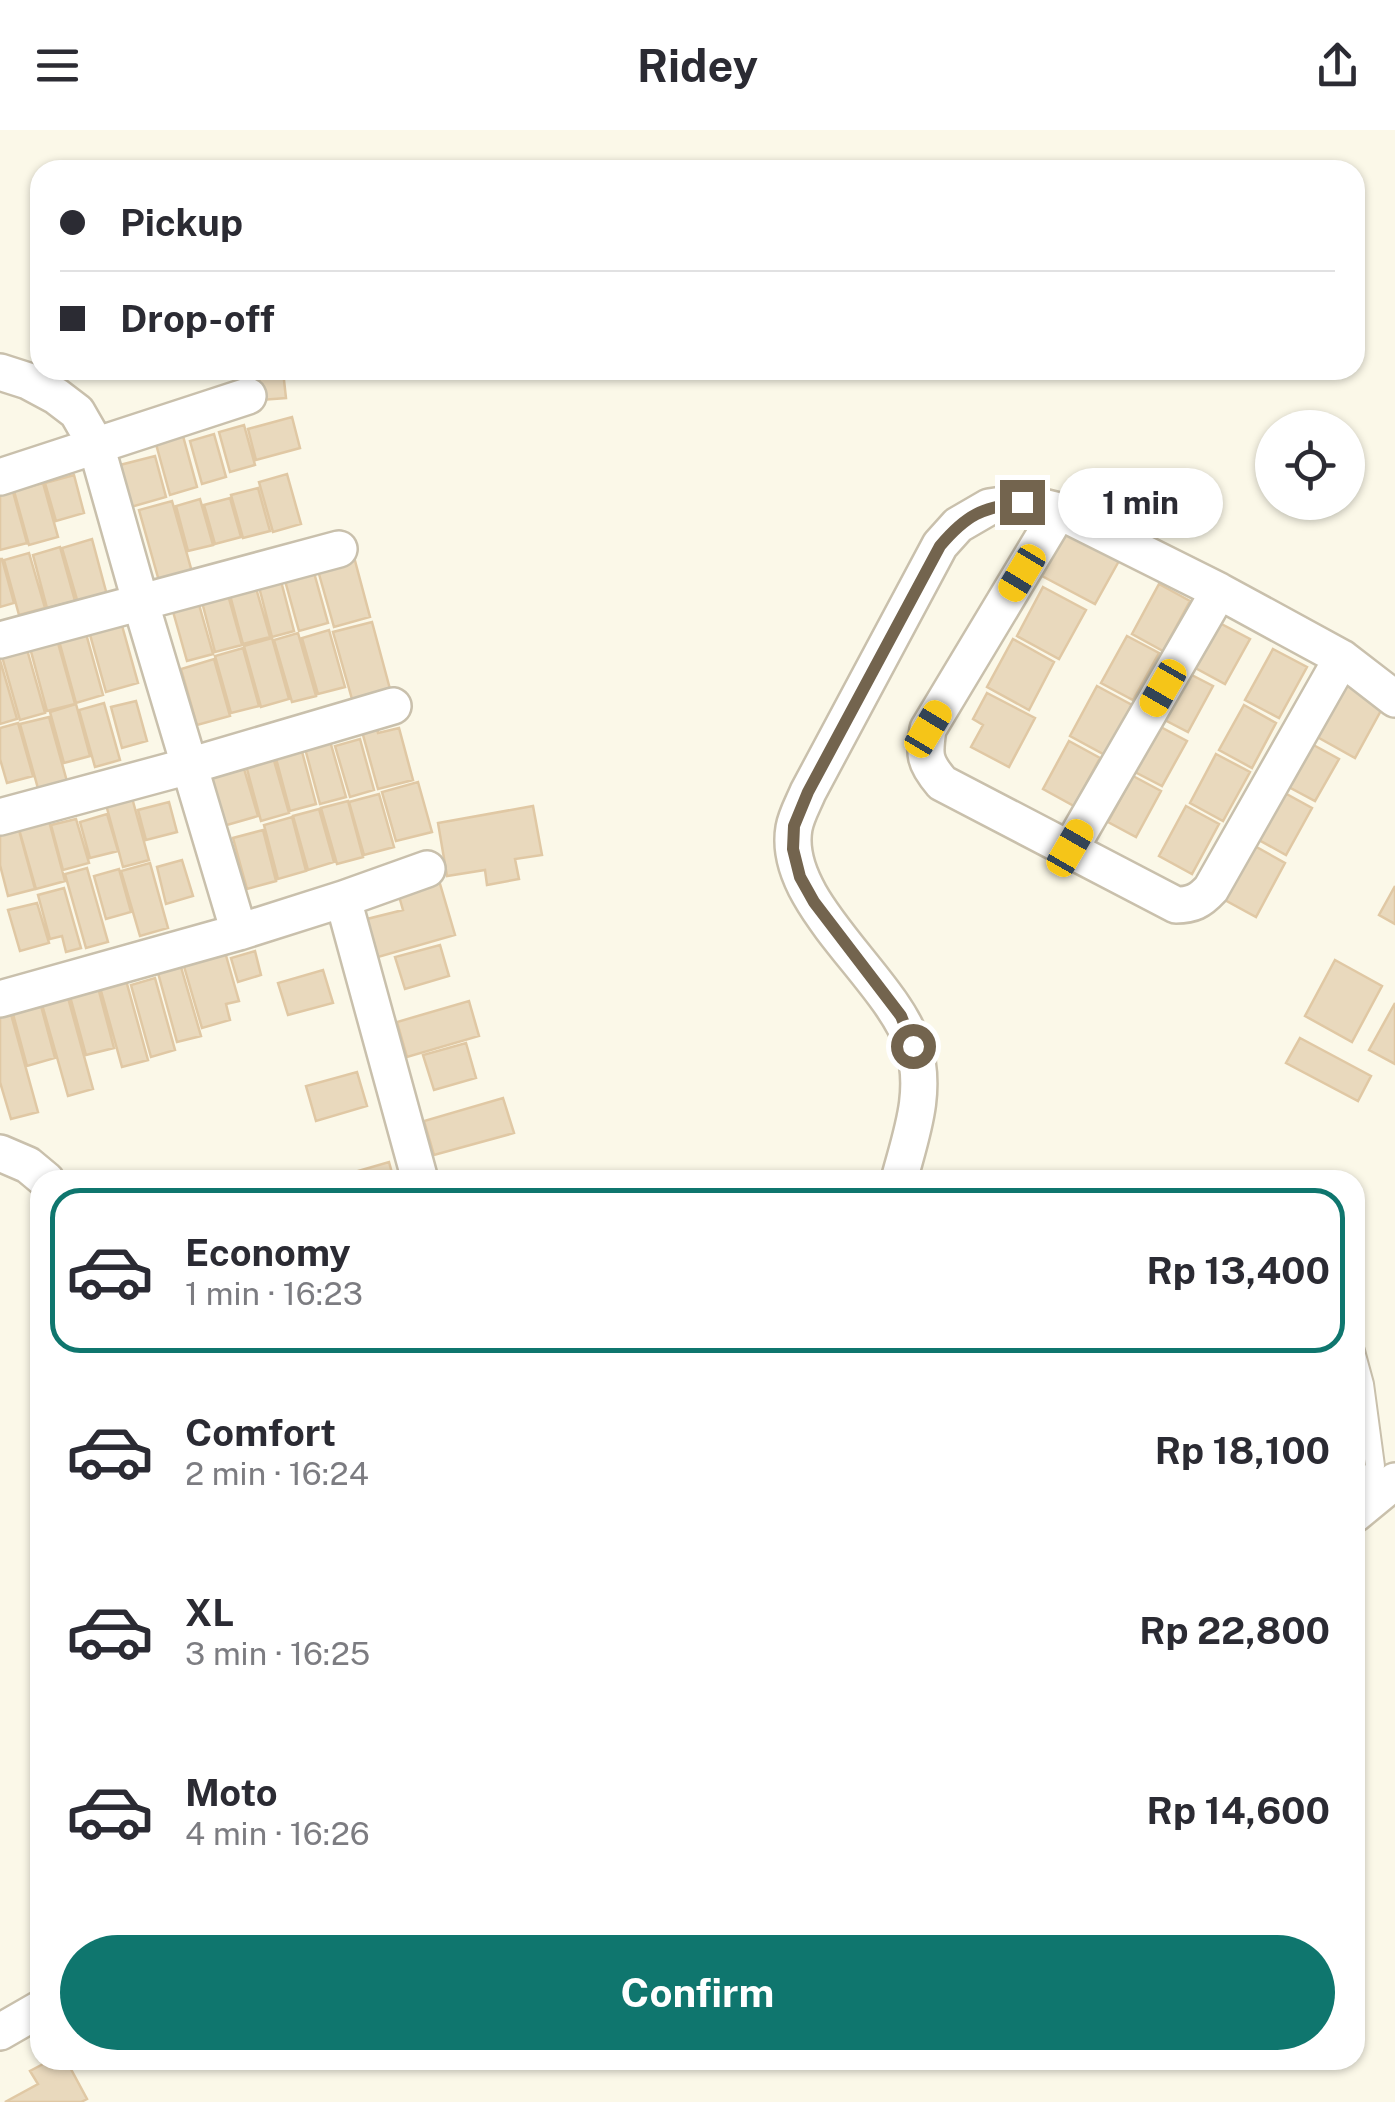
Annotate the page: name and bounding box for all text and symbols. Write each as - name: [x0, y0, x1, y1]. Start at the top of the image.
- icon: menu: [30, 38, 85, 93]
- icon: share: [1310, 38, 1365, 93]
- text: Ridey: [637, 39, 758, 92]
- text: Pickup: [120, 200, 243, 245]
- text: Drop-off: [120, 296, 275, 341]
- map controls: [1255, 410, 1365, 520]
- button: locate: [1255, 410, 1365, 520]
- callout: 1 min: [1057, 467, 1222, 537]
- route end: [1000, 480, 1045, 525]
- text: 1 min: [1102, 484, 1179, 521]
- car: [994, 540, 1050, 606]
- car: [1135, 655, 1191, 721]
- car: [900, 696, 956, 762]
- car: [1042, 815, 1098, 881]
- route start: [891, 1024, 936, 1069]
- icon: car: [65, 1226, 155, 1316]
- text: Economy: [185, 1230, 351, 1275]
- text: Rp 13,400: [1146, 1248, 1330, 1293]
- text: 1 min · 16:23: [185, 1275, 363, 1312]
- icon: car: [65, 1406, 155, 1496]
- text: Comfort: [185, 1410, 336, 1455]
- text: Rp 18,100: [1155, 1428, 1330, 1473]
- text: 2 min · 16:24: [185, 1455, 369, 1492]
- icon: car: [65, 1586, 155, 1676]
- text: XL: [185, 1590, 234, 1635]
- text: Rp 22,800: [1139, 1608, 1330, 1653]
- text: 3 min · 16:25: [185, 1635, 370, 1672]
- icon: car: [65, 1766, 155, 1856]
- text: Moto: [185, 1770, 278, 1815]
- text: Rp 14,600: [1147, 1788, 1330, 1833]
- text: 4 min · 16:26: [185, 1815, 370, 1852]
- button: Confirm: [60, 1935, 1335, 2050]

